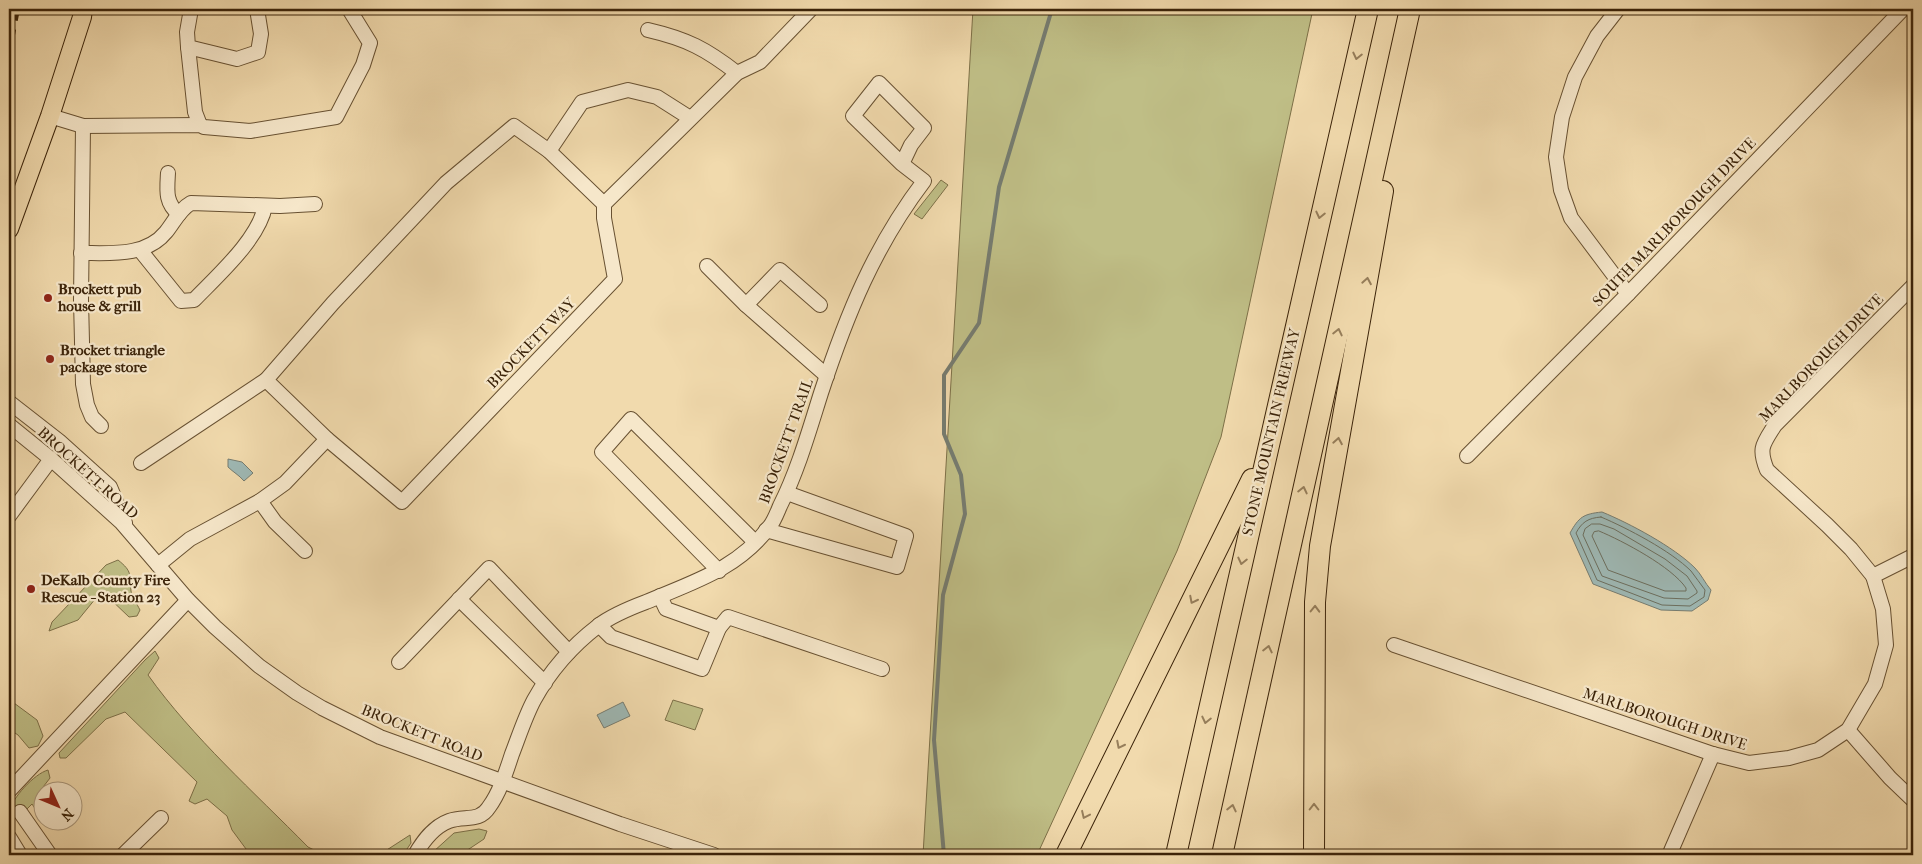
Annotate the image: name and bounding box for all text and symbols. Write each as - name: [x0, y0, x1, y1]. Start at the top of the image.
- one-way arrow: [1352, 52, 1363, 61]
- street label: SOUTH MARLBOROUGH DRIVE: [1589, 134, 1759, 310]
- one-way arrow: [1315, 210, 1326, 219]
- one-way arrow: [1361, 277, 1371, 286]
- place label: Brockett pub house & grill: [57, 280, 142, 315]
- street label: MARLBOROUGH DRIVE: [1755, 290, 1887, 426]
- marker: Brockett pub house & grill: [42, 292, 54, 304]
- street label: BROCKETT WAY: [483, 293, 579, 392]
- street label: STONE MOUNTAIN FREEWAY: [1238, 326, 1304, 537]
- one-way arrow: [1332, 327, 1343, 336]
- place label: Brocket triangle package store: [59, 341, 166, 376]
- marker: Brocket triangle package store: [44, 353, 56, 365]
- street label: BROCKETT TRAIL: [755, 376, 817, 506]
- street label: BROCKETT ROAD: [34, 423, 142, 523]
- one-way arrow: [1333, 437, 1343, 446]
- one-way arrow: [1297, 486, 1308, 495]
- one-way arrow: [1237, 557, 1248, 566]
- place label: DeKalb County Fire Rescue - Station 23: [41, 571, 171, 606]
- marker: DeKalb County Fire Rescue - Station 23: [25, 583, 37, 595]
- one-way arrow: [1189, 594, 1199, 603]
- one-way arrow: [1310, 605, 1320, 612]
- one-way arrow: [1262, 645, 1273, 654]
- street label: MARLBOROUGH DRIVE: [1581, 684, 1749, 754]
- street label: BROCKETT ROAD: [359, 700, 485, 766]
- one-way arrow: [1201, 716, 1212, 724]
- one-way arrow: [1116, 739, 1126, 748]
- north arrow: [32, 782, 82, 832]
- one-way arrow: [1309, 802, 1319, 810]
- one-way arrow: [1226, 803, 1237, 812]
- text: N: [57, 805, 77, 825]
- one-way arrow: [1081, 810, 1091, 819]

